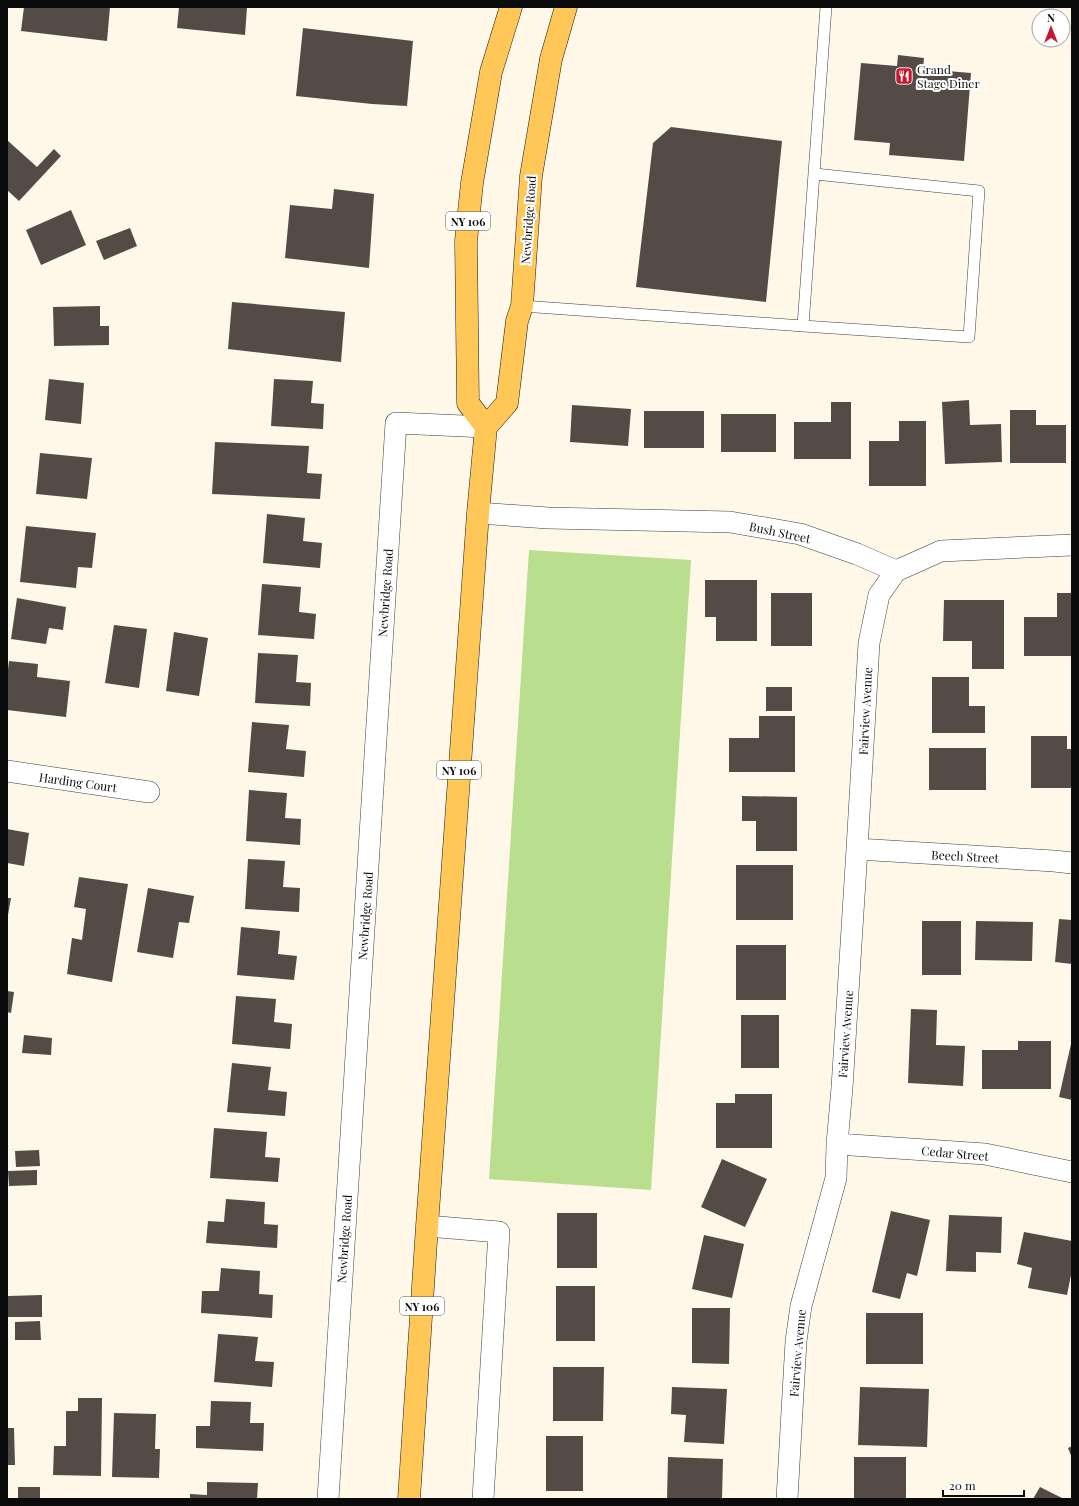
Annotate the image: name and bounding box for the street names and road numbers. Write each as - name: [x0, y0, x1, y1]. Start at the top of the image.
- street label: Newbridge Road: [517, 175, 539, 265]
- road number: NY 106: [446, 212, 490, 230]
- street label: Bush Street: [748, 518, 813, 546]
- street label: Newbridge Road: [374, 548, 396, 638]
- street label: Fairview Avenue: [855, 667, 875, 755]
- road number: NY 106: [437, 761, 481, 779]
- street label: Harding Court: [38, 769, 119, 795]
- street label: Beech Street: [931, 846, 1000, 866]
- street label: Newbridge Road: [354, 871, 376, 961]
- street label: Fairview Avenue: [834, 990, 856, 1078]
- street label: Cedar Street: [921, 1142, 990, 1164]
- street label: Newbridge Road: [333, 1194, 355, 1284]
- road number: NY 106: [400, 1297, 444, 1315]
- street label: Fairview Avenue: [785, 1308, 809, 1398]

